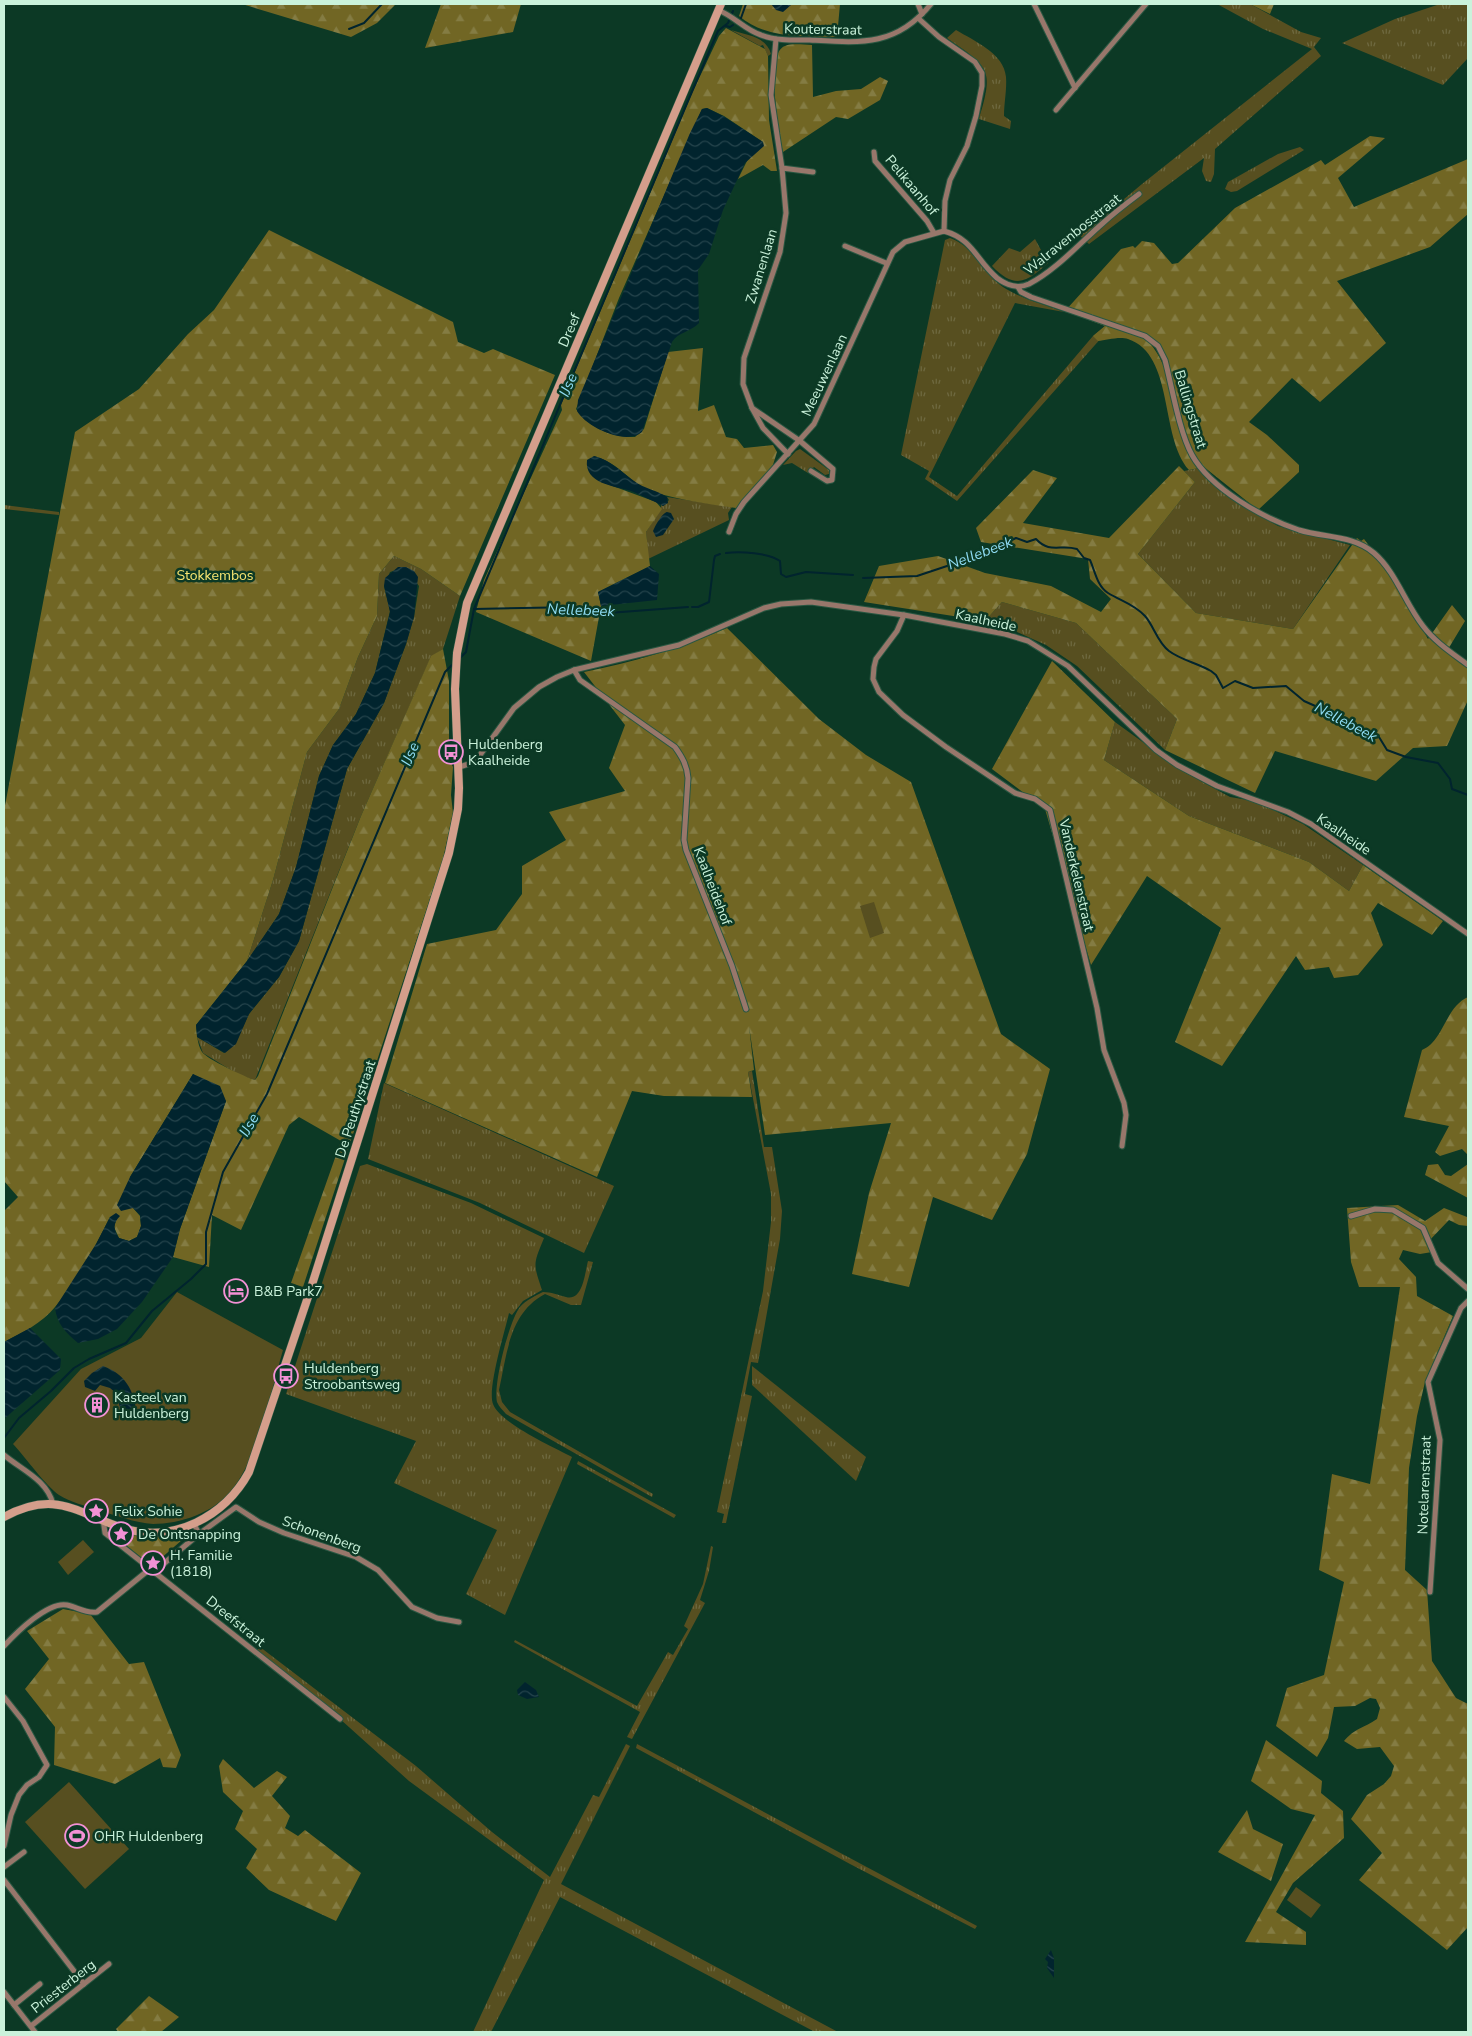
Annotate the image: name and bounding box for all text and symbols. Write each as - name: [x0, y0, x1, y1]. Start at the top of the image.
- street label: Kouterstraat: [784, 19, 862, 40]
- street label: Pelikaanhof: [881, 151, 943, 220]
- street label: Walravenbosstraat: [1020, 189, 1125, 280]
- street label: Zwanenlaan: [741, 226, 782, 306]
- street label: Dreef: [554, 310, 585, 350]
- street label: Meeuwenlaan: [797, 331, 852, 419]
- street label: Ballingstraat: [1170, 368, 1211, 451]
- water label: IJse: [554, 370, 582, 400]
- water label: Nellebeek: [945, 531, 1016, 575]
- park label: Stokkembos: [176, 566, 254, 585]
- water label: Nellebeek: [547, 599, 616, 621]
- street label: Kaalheide: [954, 605, 1018, 636]
- water label: Nellebeek: [1311, 697, 1381, 747]
- place label: Huldenberg Kaalheide: [468, 735, 543, 770]
- water label: IJse: [396, 739, 424, 769]
- bus stop icon: Huldenberg Kaalheide: [438, 739, 464, 765]
- street label: Kaalheide: [1313, 809, 1375, 860]
- street label: Vanderkelenstraat: [1054, 816, 1099, 933]
- street label: Kaalheidehof: [689, 844, 736, 928]
- street label: De Peuthystraat: [331, 1058, 380, 1160]
- water label: IJse: [234, 1110, 264, 1140]
- hotel icon: B&B Park7: [223, 1278, 249, 1304]
- place label: B&B Park7: [254, 1282, 323, 1301]
- place label: Huldenberg Stroobantsweg: [304, 1359, 400, 1394]
- bus stop icon: Huldenberg Stroobantsweg: [273, 1363, 299, 1389]
- place label: Kasteel van Huldenberg: [114, 1388, 189, 1423]
- building icon: Kasteel van Huldenberg: [84, 1392, 110, 1418]
- street label: Notelarenstraat: [1413, 1435, 1436, 1535]
- place icon: Felix Sohie: [83, 1498, 109, 1524]
- place label: Felix Sohie: [114, 1502, 182, 1521]
- street label: Schonenberg: [280, 1511, 364, 1558]
- place icon: De Ontsnapping: [108, 1521, 134, 1547]
- place label: De Ontsnapping: [138, 1525, 241, 1544]
- place label: H. Familie (1818): [170, 1546, 232, 1581]
- place icon: H. Familie (1818): [140, 1550, 166, 1576]
- street label: Dreefstraat: [202, 1592, 269, 1651]
- sports icon: OHR Huldenberg: [64, 1823, 90, 1849]
- place label: OHR Huldenberg: [94, 1827, 203, 1846]
- street label: Priesterberg: [27, 1955, 100, 2018]

